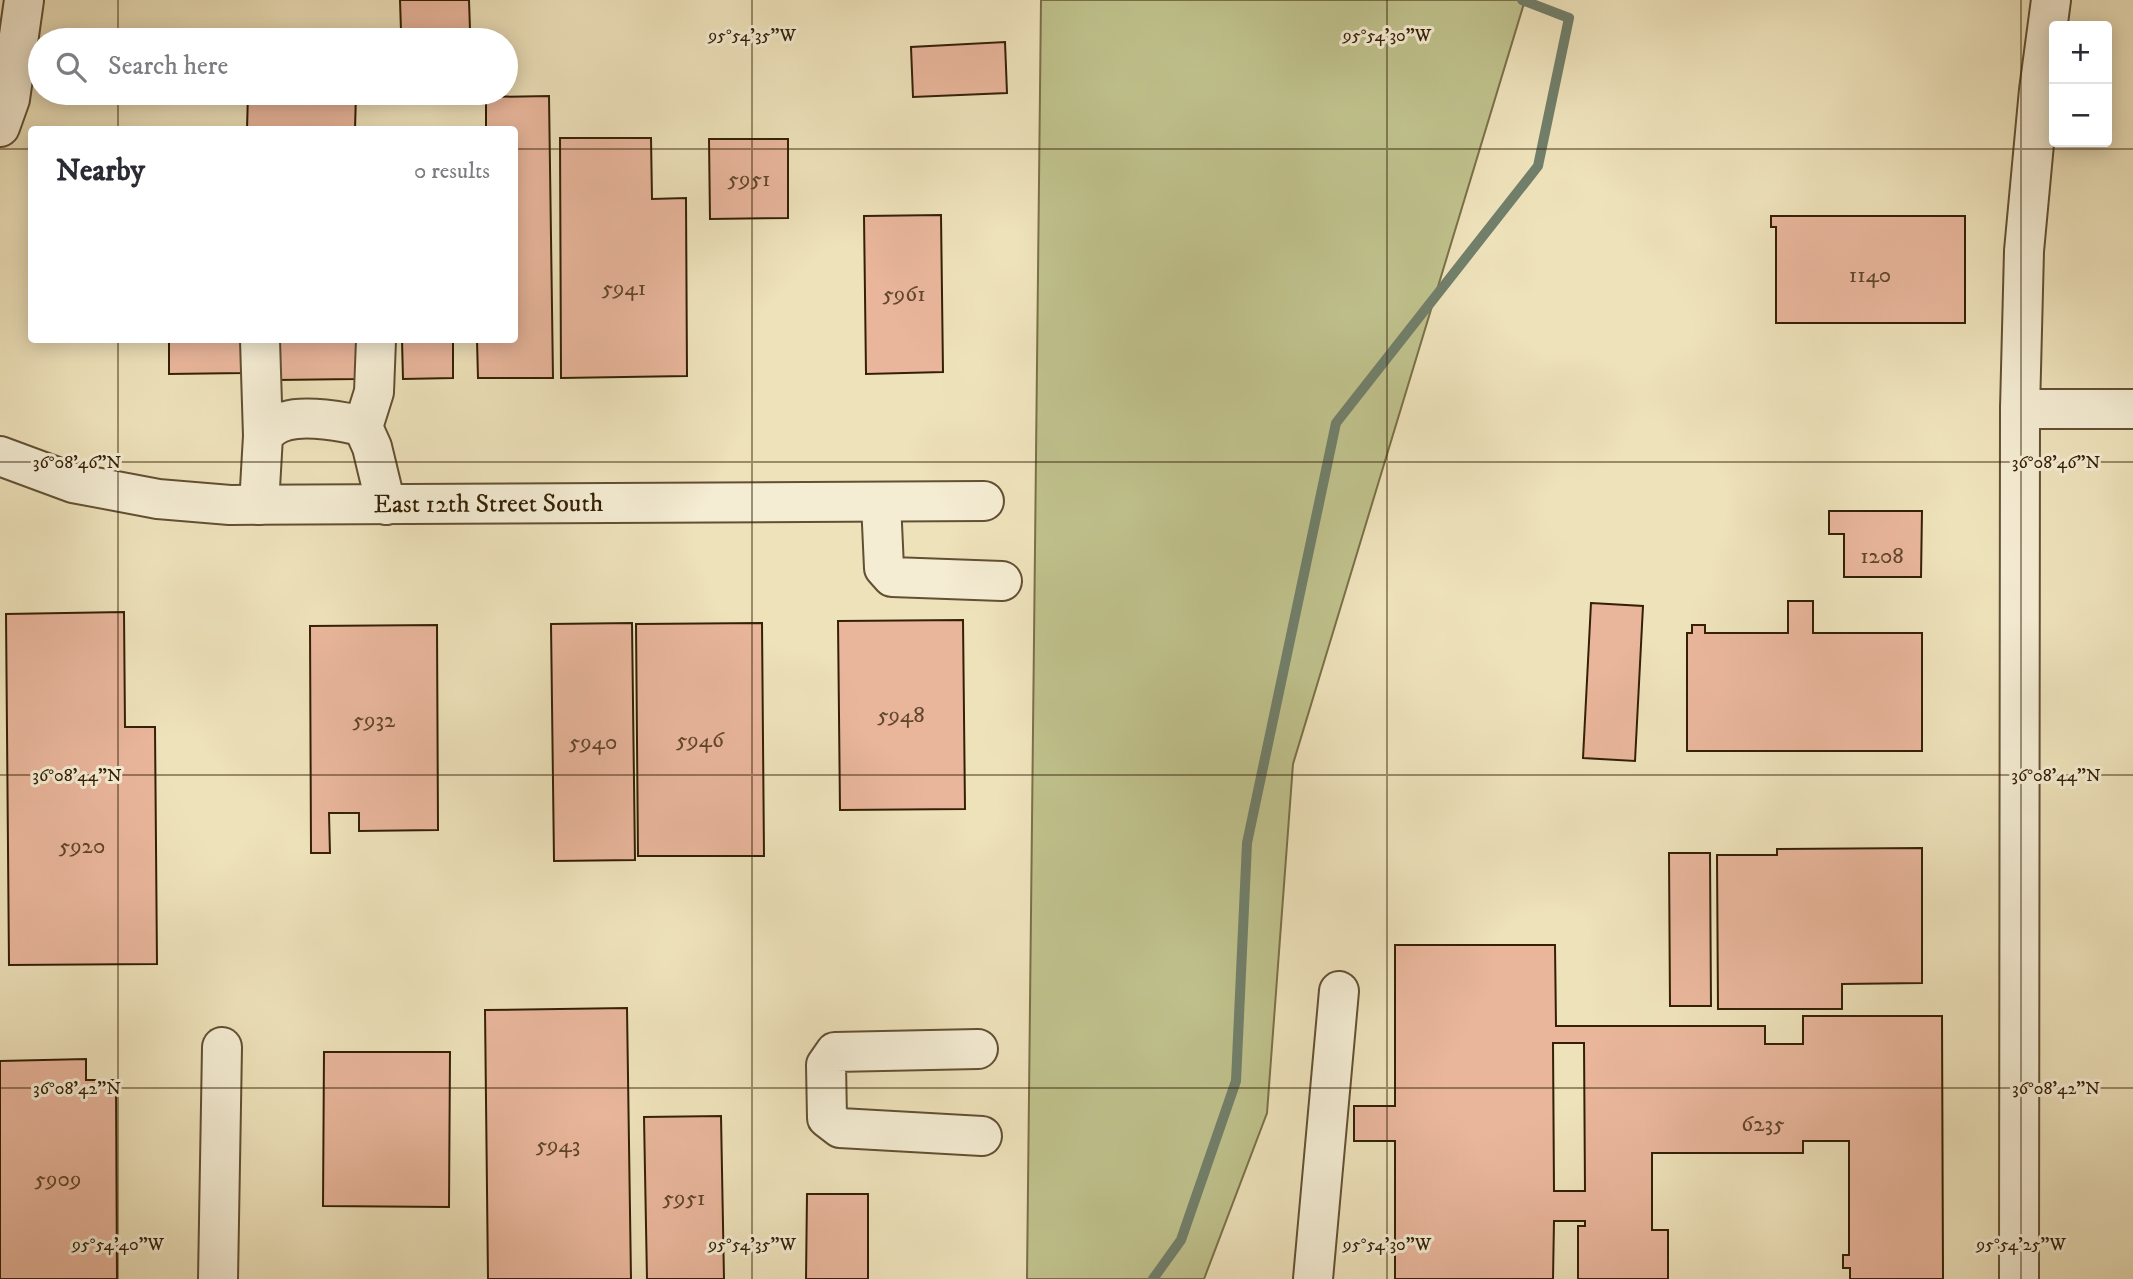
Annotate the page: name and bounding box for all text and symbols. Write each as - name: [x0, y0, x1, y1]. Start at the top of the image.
- map controls: [2049, 21, 2112, 147]
- button: +: [2049, 21, 2112, 84]
- text: 95°54'35"W: [707, 25, 796, 47]
- text: 95°54'30"W: [1342, 25, 1432, 47]
- search box: [28, 28, 518, 105]
- icon: search: [52, 48, 90, 86]
- text: Search here: [108, 50, 228, 83]
- button: −: [2049, 84, 2112, 147]
- text: Nearby: [56, 153, 145, 190]
- text: 0 results: [414, 157, 490, 186]
- house number: 5951: [728, 165, 770, 194]
- house number: 1140: [1849, 261, 1891, 290]
- house number: 5941: [602, 274, 646, 303]
- house number: 5961: [882, 280, 926, 309]
- text: 36°08'46"N: [33, 452, 122, 474]
- text: 36°08'46"N: [2012, 452, 2101, 474]
- street label: East 12th Street South: [373, 487, 604, 521]
- house number: 1208: [1860, 542, 1904, 571]
- house number: 5948: [877, 701, 925, 730]
- house number: 5932: [353, 706, 396, 735]
- house number: 5946: [676, 726, 725, 755]
- house number: 5940: [569, 728, 617, 757]
- text: 36°08'44"N: [32, 765, 122, 787]
- text: 36°08'44"N: [2011, 765, 2101, 787]
- house number: 5920: [59, 832, 105, 861]
- text: 36°08'42"N: [33, 1078, 121, 1100]
- text: 36°08'42"N: [2012, 1078, 2100, 1100]
- house number: 6235: [1741, 1110, 1785, 1139]
- house number: 5943: [536, 1131, 580, 1160]
- house number: 5909: [35, 1165, 81, 1194]
- house number: 5951: [663, 1184, 705, 1213]
- text: 95°54'40"W: [71, 1234, 165, 1256]
- text: 95°54'35"W: [707, 1234, 796, 1256]
- text: 95°54'30"W: [1342, 1234, 1432, 1256]
- text: 95°54'25"W: [1975, 1234, 2066, 1256]

